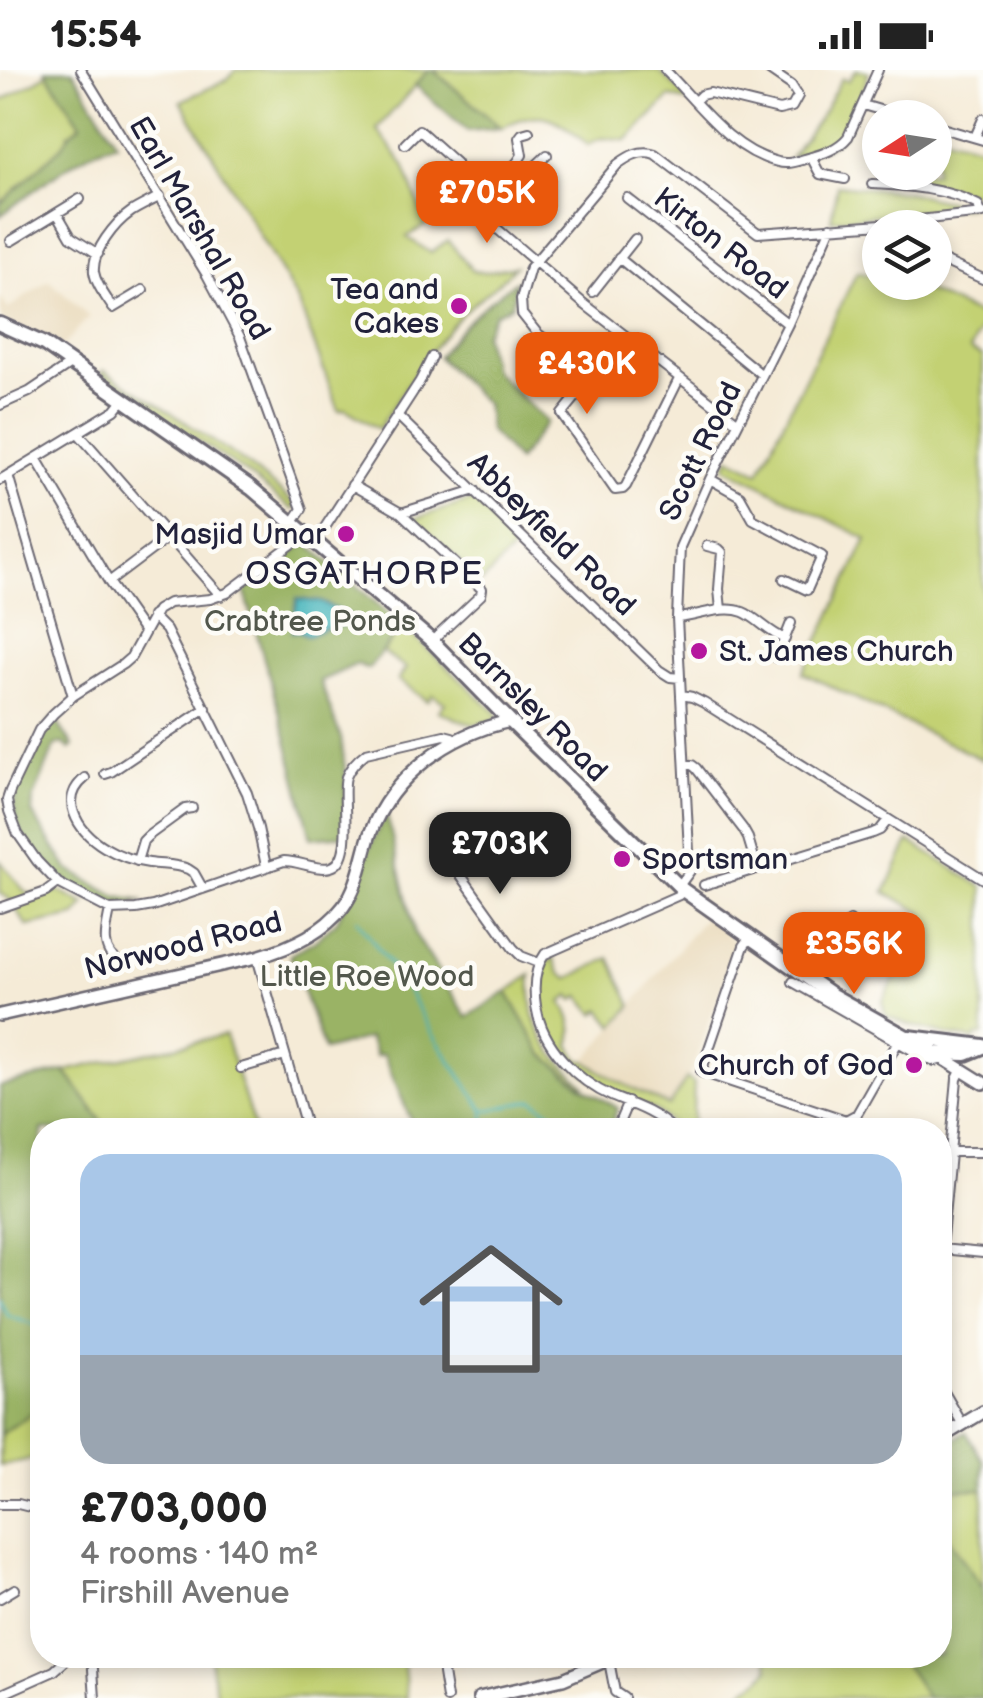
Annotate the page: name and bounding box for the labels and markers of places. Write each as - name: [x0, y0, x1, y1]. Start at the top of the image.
- pin: £705K: [417, 161, 557, 246]
- place label: Tea and Cakes: [330, 272, 439, 342]
- marker: Tea and Cakes: [448, 295, 470, 317]
- pin: £430K: [517, 332, 657, 417]
- place label: Masjid Umar: [154, 517, 327, 553]
- marker: Masjid Umar: [335, 523, 357, 545]
- place label: St. James Church: [719, 634, 954, 670]
- marker: St. James Church: [688, 640, 710, 662]
- pin: £703K: [430, 812, 570, 897]
- place label: Sportsman: [642, 842, 788, 878]
- marker: Sportsman: [611, 848, 633, 870]
- pin: £356K: [784, 912, 924, 997]
- place label: Church of God: [698, 1048, 894, 1084]
- marker: Church of God: [903, 1054, 925, 1076]

